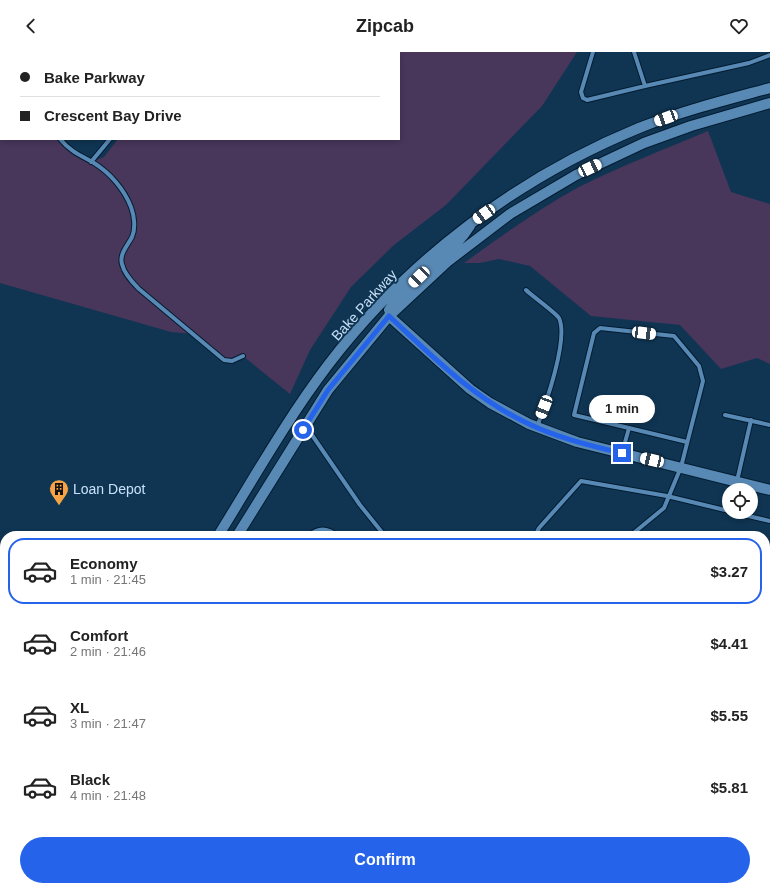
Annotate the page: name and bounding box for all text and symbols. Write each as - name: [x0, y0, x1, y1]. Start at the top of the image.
- icon: back: [20, 15, 42, 37]
- icon: heart: [728, 15, 750, 37]
- text: Zipcab: [356, 16, 414, 36]
- text: Bake Parkway: [44, 69, 145, 86]
- text: Crescent Bay Drive: [44, 107, 182, 124]
- car: [653, 108, 679, 128]
- car: [577, 157, 603, 179]
- car: [471, 202, 497, 226]
- car: [406, 264, 432, 290]
- street label: Bake Parkway: [328, 266, 400, 344]
- car: [631, 326, 657, 340]
- car: [534, 394, 554, 420]
- callout: 1 min: [589, 395, 655, 423]
- text: 1 min: [605, 401, 639, 416]
- route start: [294, 421, 312, 439]
- route end: [613, 444, 631, 462]
- car: [639, 451, 665, 469]
- building icon: Loan Depot: [48, 478, 70, 506]
- place label: Loan Depot: [73, 481, 146, 497]
- map controls: [722, 483, 758, 519]
- button: locate: [722, 483, 758, 519]
- icon: car: [22, 553, 58, 589]
- text: Economy: [70, 555, 138, 572]
- text: $3.27: [710, 563, 748, 580]
- text: 1 min · 21:45: [70, 572, 146, 587]
- icon: car: [22, 625, 58, 661]
- text: Comfort: [70, 627, 128, 644]
- text: $4.41: [710, 635, 748, 652]
- text: 2 min · 21:46: [70, 644, 146, 659]
- icon: car: [22, 697, 58, 733]
- text: XL: [70, 699, 89, 716]
- text: $5.55: [710, 707, 748, 724]
- text: 3 min · 21:47: [70, 716, 146, 731]
- icon: car: [22, 769, 58, 805]
- text: Black: [70, 771, 110, 788]
- text: $5.81: [710, 779, 748, 796]
- text: 4 min · 21:48: [70, 788, 146, 803]
- button: Confirm: [20, 837, 750, 883]

